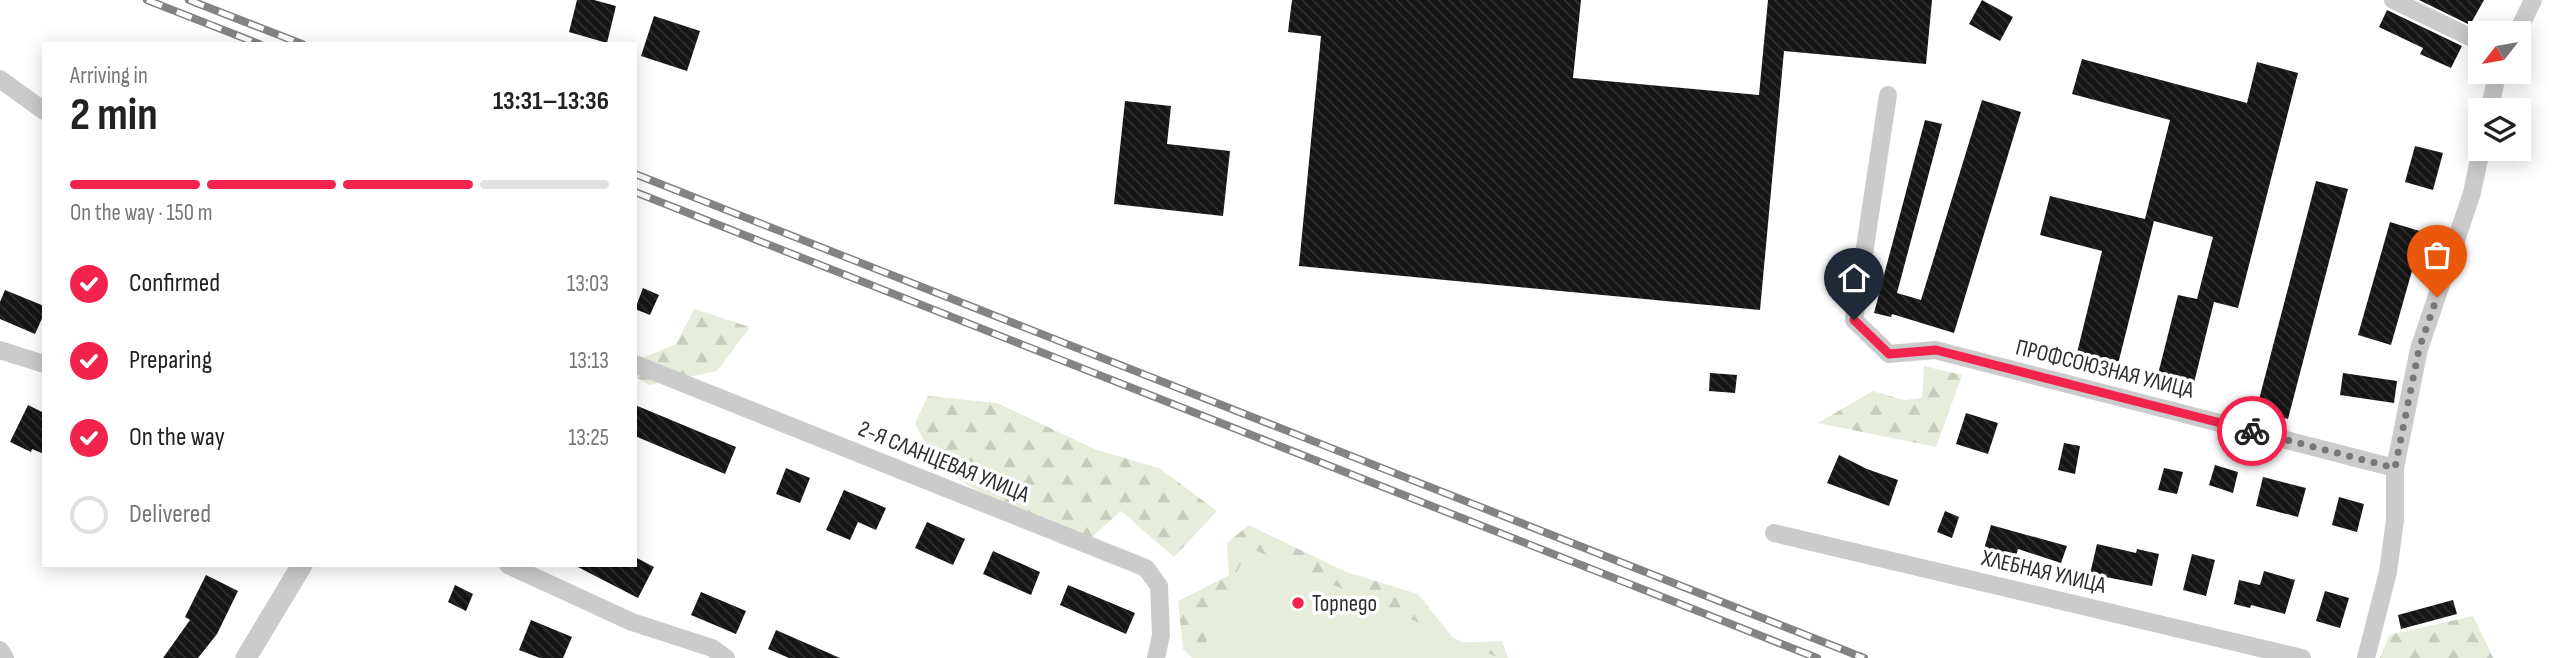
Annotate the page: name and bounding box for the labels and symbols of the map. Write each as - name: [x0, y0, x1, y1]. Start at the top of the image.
- north arrow: [2468, 21, 2530, 84]
- pin: [2407, 225, 2467, 297]
- pin: [1824, 248, 1884, 320]
- street label: ПРОФСОЮЗНАЯ УЛИЦА: [2013, 333, 2197, 405]
- courier: [2217, 396, 2287, 466]
- street label: 2-Я СЛАНЦЕВАЯ УЛИЦА: [854, 415, 1033, 509]
- street label: ХЛЕБНАЯ УЛИЦА: [1978, 544, 2109, 600]
- place label: Торпедо: [1312, 590, 1377, 618]
- marker: Торпедо: [1290, 595, 1306, 611]

